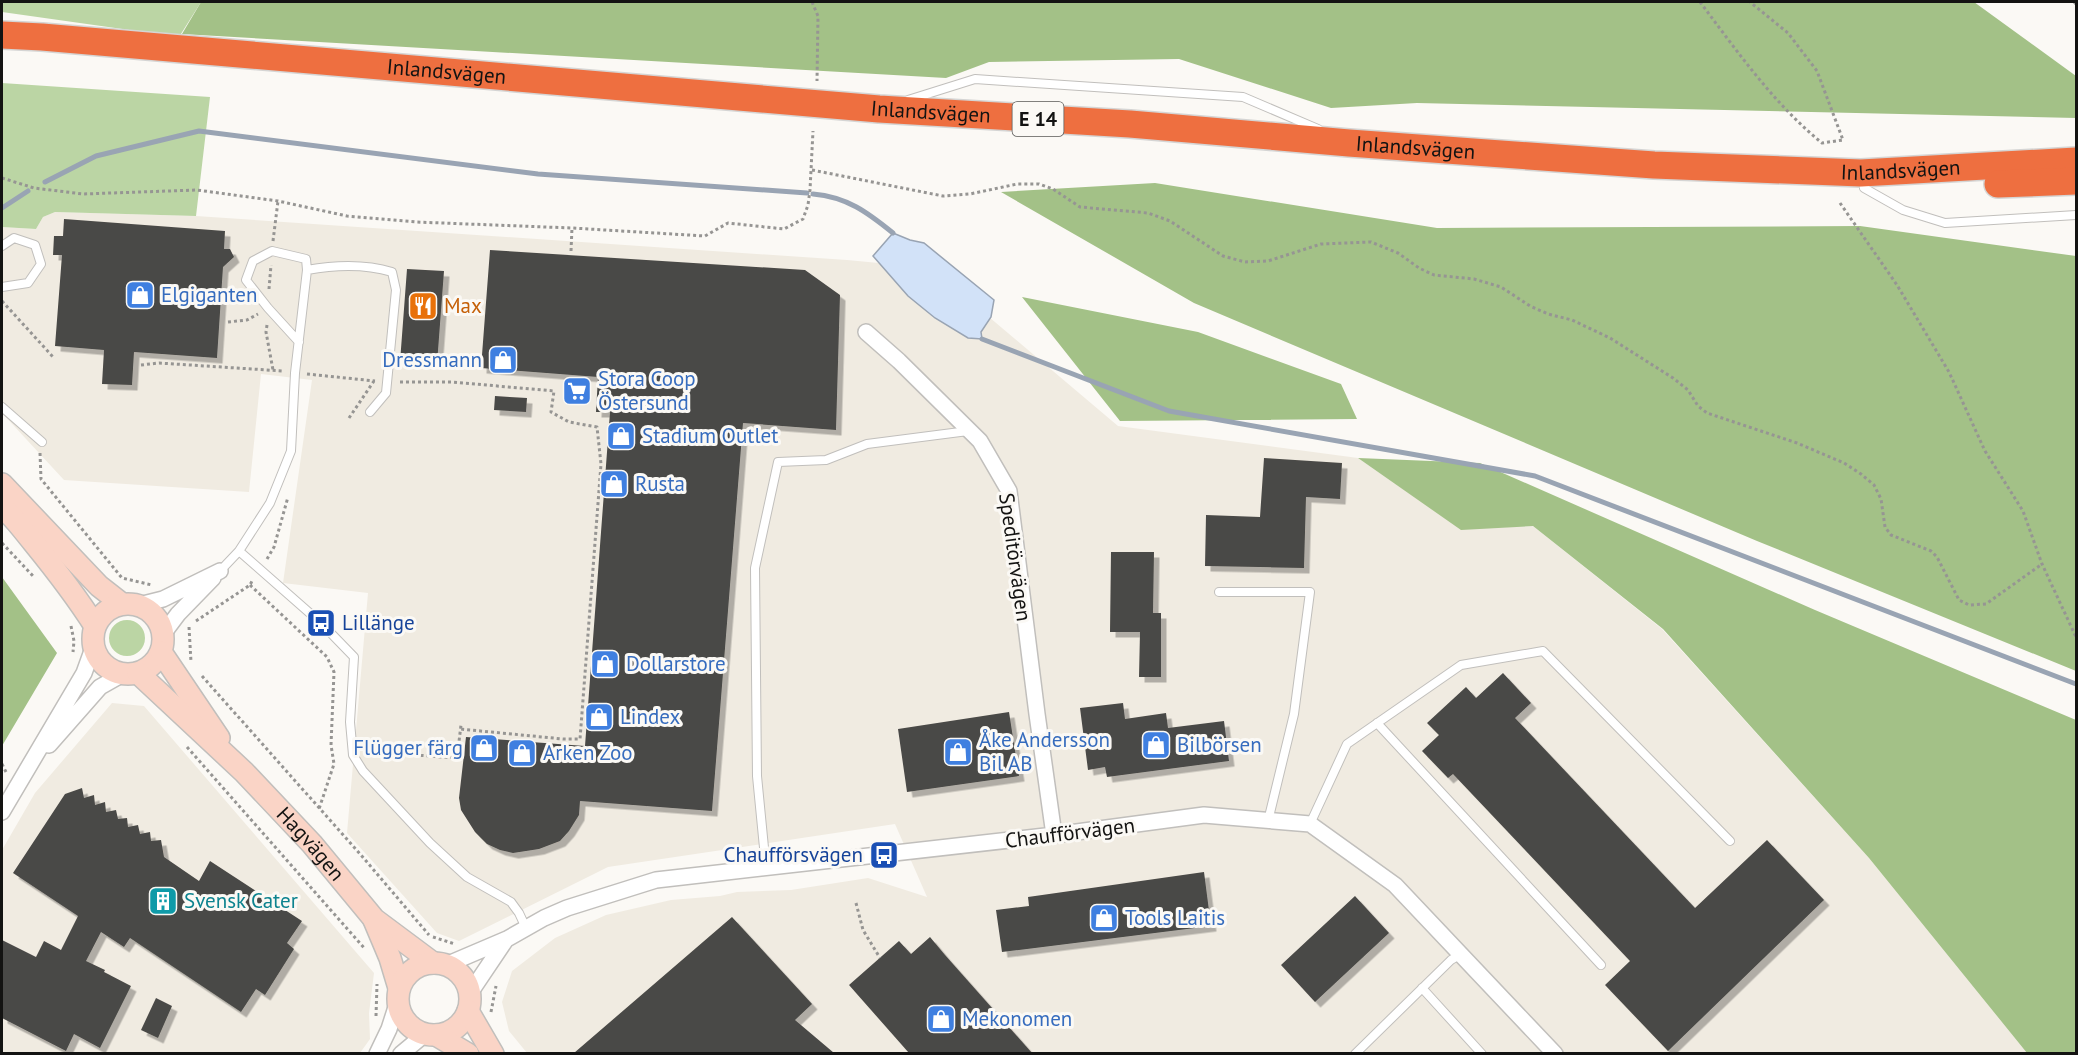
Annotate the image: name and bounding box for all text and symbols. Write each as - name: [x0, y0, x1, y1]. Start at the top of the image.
- street label: Inlandsvägen: [386, 53, 507, 90]
- street label: Inlandsvägen: [870, 94, 991, 129]
- road number: E 14: [1012, 102, 1064, 136]
- street label: Inlandsvägen: [1355, 130, 1476, 165]
- street label: Inlandsvägen: [1840, 153, 1961, 186]
- shop icon: Elgiganten: [124, 279, 156, 311]
- place label: Elgiganten: [161, 281, 258, 308]
- restaurant icon: Max: [407, 290, 439, 322]
- place label: Max: [444, 292, 482, 319]
- shop icon: Dressmann: [487, 344, 519, 376]
- place label: Dressmann: [382, 346, 482, 373]
- place label: Stora Coop Östersund: [598, 365, 696, 416]
- supermarket icon: Stora Coop Östersund: [561, 375, 593, 407]
- shop icon: Stadium Outlet: [605, 420, 637, 452]
- place label: Stadium Outlet: [642, 422, 778, 449]
- shop icon: Rusta: [598, 468, 630, 500]
- place label: Rusta: [635, 470, 685, 497]
- street label: Speditörvägen: [993, 491, 1038, 623]
- bus stop icon: Lillänge: [305, 607, 337, 639]
- place label: Lillänge: [342, 609, 415, 636]
- shop icon: Dollarstore: [589, 648, 621, 680]
- place label: Dollarstore: [626, 650, 726, 677]
- shop icon: Lindex: [583, 701, 615, 733]
- place label: Lindex: [620, 703, 680, 730]
- place label: Åke Andersson Bil AB: [979, 726, 1110, 777]
- shop icon: Bilbörsen: [1140, 729, 1172, 761]
- place label: Bilbörsen: [1177, 731, 1262, 758]
- shop icon: Flügger färg: [468, 732, 500, 764]
- place label: Flügger färg: [353, 734, 463, 761]
- shop icon: Åke Andersson Bil AB: [942, 736, 974, 768]
- shop icon: Arken Zoo: [506, 737, 538, 769]
- place label: Arken Zoo: [543, 739, 632, 766]
- street label: Hagvägen: [271, 801, 351, 886]
- street label: Chaufförvägen: [1003, 811, 1136, 854]
- bus stop icon: Chaufförsvägen: [868, 839, 900, 871]
- place label: Chaufförsvägen: [723, 841, 863, 868]
- building icon: Svensk Cater: [147, 885, 179, 917]
- place label: Svensk Cater: [184, 887, 298, 914]
- shop icon: Tools Laitis: [1088, 902, 1120, 934]
- place label: Tools Laitis: [1125, 904, 1225, 931]
- shop icon: Mekonomen: [925, 1003, 957, 1035]
- place label: Mekonomen: [962, 1005, 1072, 1032]

